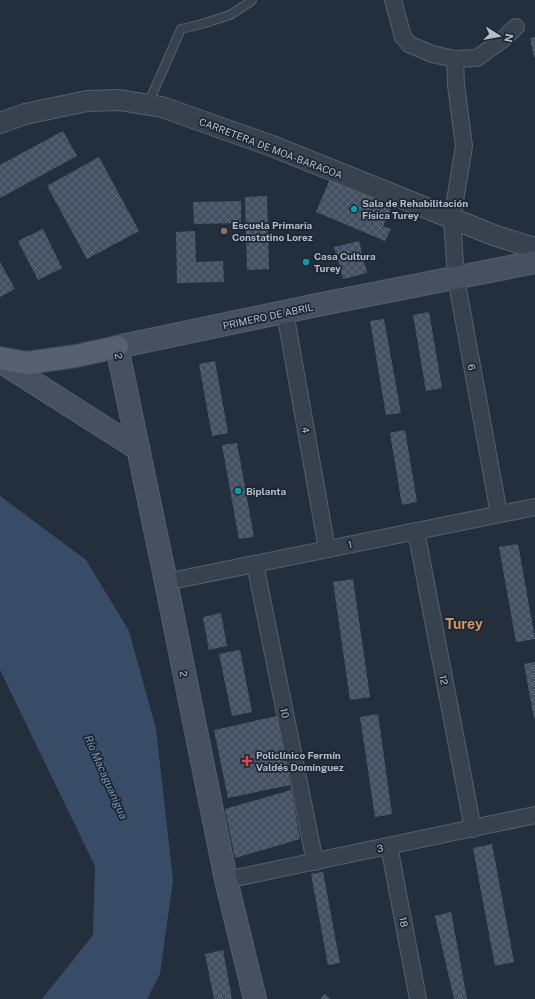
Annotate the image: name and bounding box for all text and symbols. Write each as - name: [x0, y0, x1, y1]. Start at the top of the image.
- north arrow: [479, 16, 519, 56]
- text: N: [502, 33, 516, 43]
- street label: CARRETERA DE MOA-BARACOA: [198, 115, 344, 181]
- place label: Sala de Rehabilitación Física Turey: [362, 197, 468, 221]
- marker: Sala de Rehabilitación Física Turey: [349, 204, 359, 214]
- place label: Escuela Primaria Constatino Lorez: [232, 219, 313, 243]
- marker: Escuela Primaria Constatino Lorez: [219, 226, 229, 236]
- place label: Casa Cultura Turey: [314, 250, 376, 274]
- marker: Casa Cultura Turey: [301, 257, 311, 267]
- street label: PRIMERO DE ABRIL: [222, 300, 315, 331]
- street label: 2: [113, 352, 125, 360]
- street label: 6: [466, 363, 478, 371]
- street label: 4: [300, 426, 312, 434]
- place label: Biplanta: [246, 485, 286, 497]
- marker: Biplanta: [233, 486, 243, 496]
- street label: 1: [347, 538, 353, 550]
- district label: Turey: [445, 616, 483, 632]
- street label: 2: [178, 670, 190, 678]
- street label: 12: [437, 674, 451, 686]
- street label: 10: [278, 707, 292, 719]
- water label: Río Macaguanigua: [82, 733, 130, 821]
- place label: Policlínico Fermín Valdés Domínguez: [256, 749, 344, 773]
- marker: Policlínico Fermín Valdés Domínguez: [241, 755, 253, 767]
- street label: 3: [376, 841, 384, 855]
- street label: 18: [397, 916, 411, 928]

